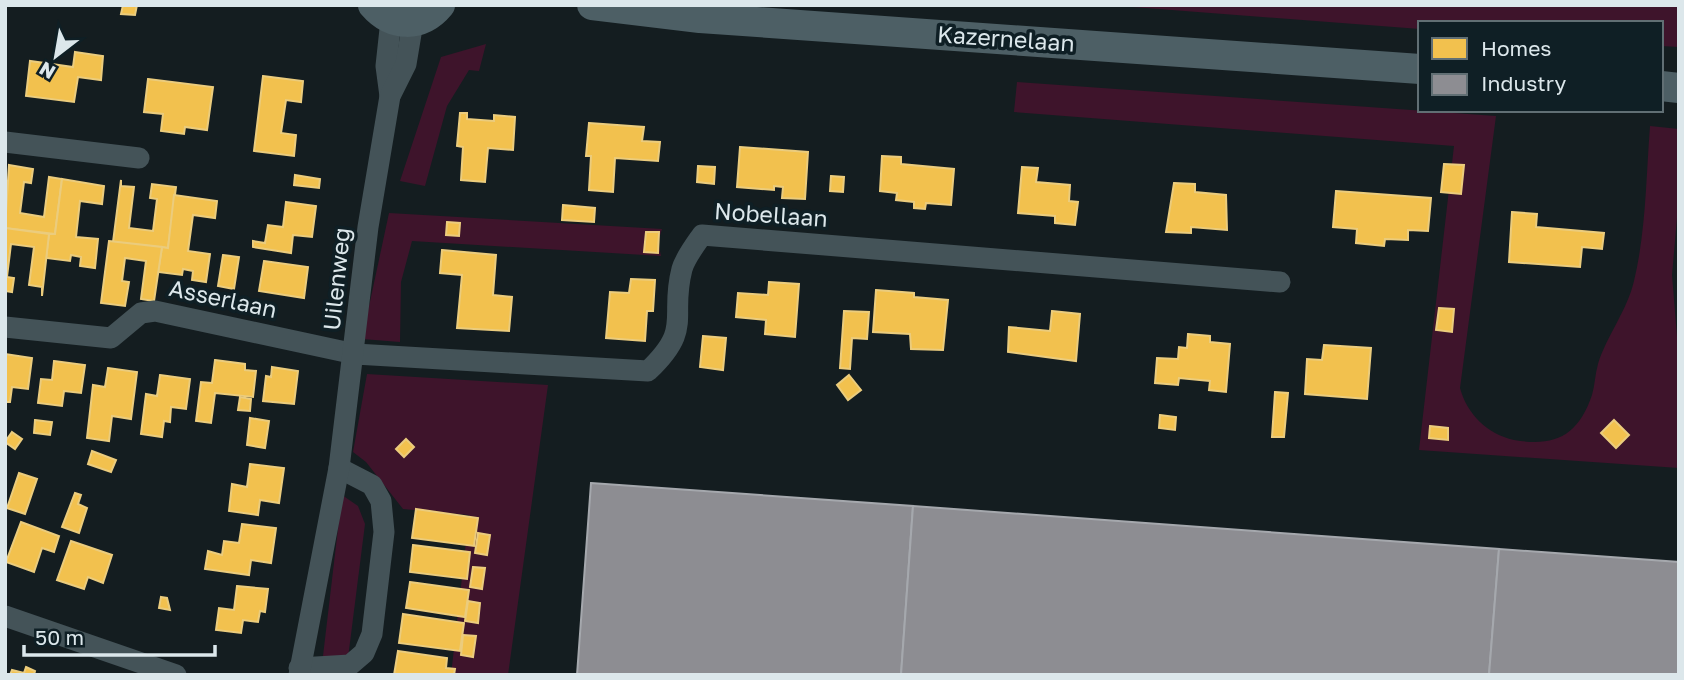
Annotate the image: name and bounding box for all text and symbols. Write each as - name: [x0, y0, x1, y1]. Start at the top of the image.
- street label: Kazernelaan: [936, 19, 1076, 57]
- north arrow: [21, 21, 91, 91]
- legend: [1418, 21, 1663, 112]
- text: Homes: [1481, 35, 1551, 61]
- text: N: [35, 57, 59, 85]
- text: Industry: [1481, 70, 1566, 96]
- street label: Nobellaan: [713, 196, 829, 232]
- street label: Uilenweg: [317, 226, 355, 332]
- street label: Asserlaan: [167, 273, 280, 323]
- scale bar: [24, 614, 215, 658]
- text: 50 m: [35, 624, 84, 650]

